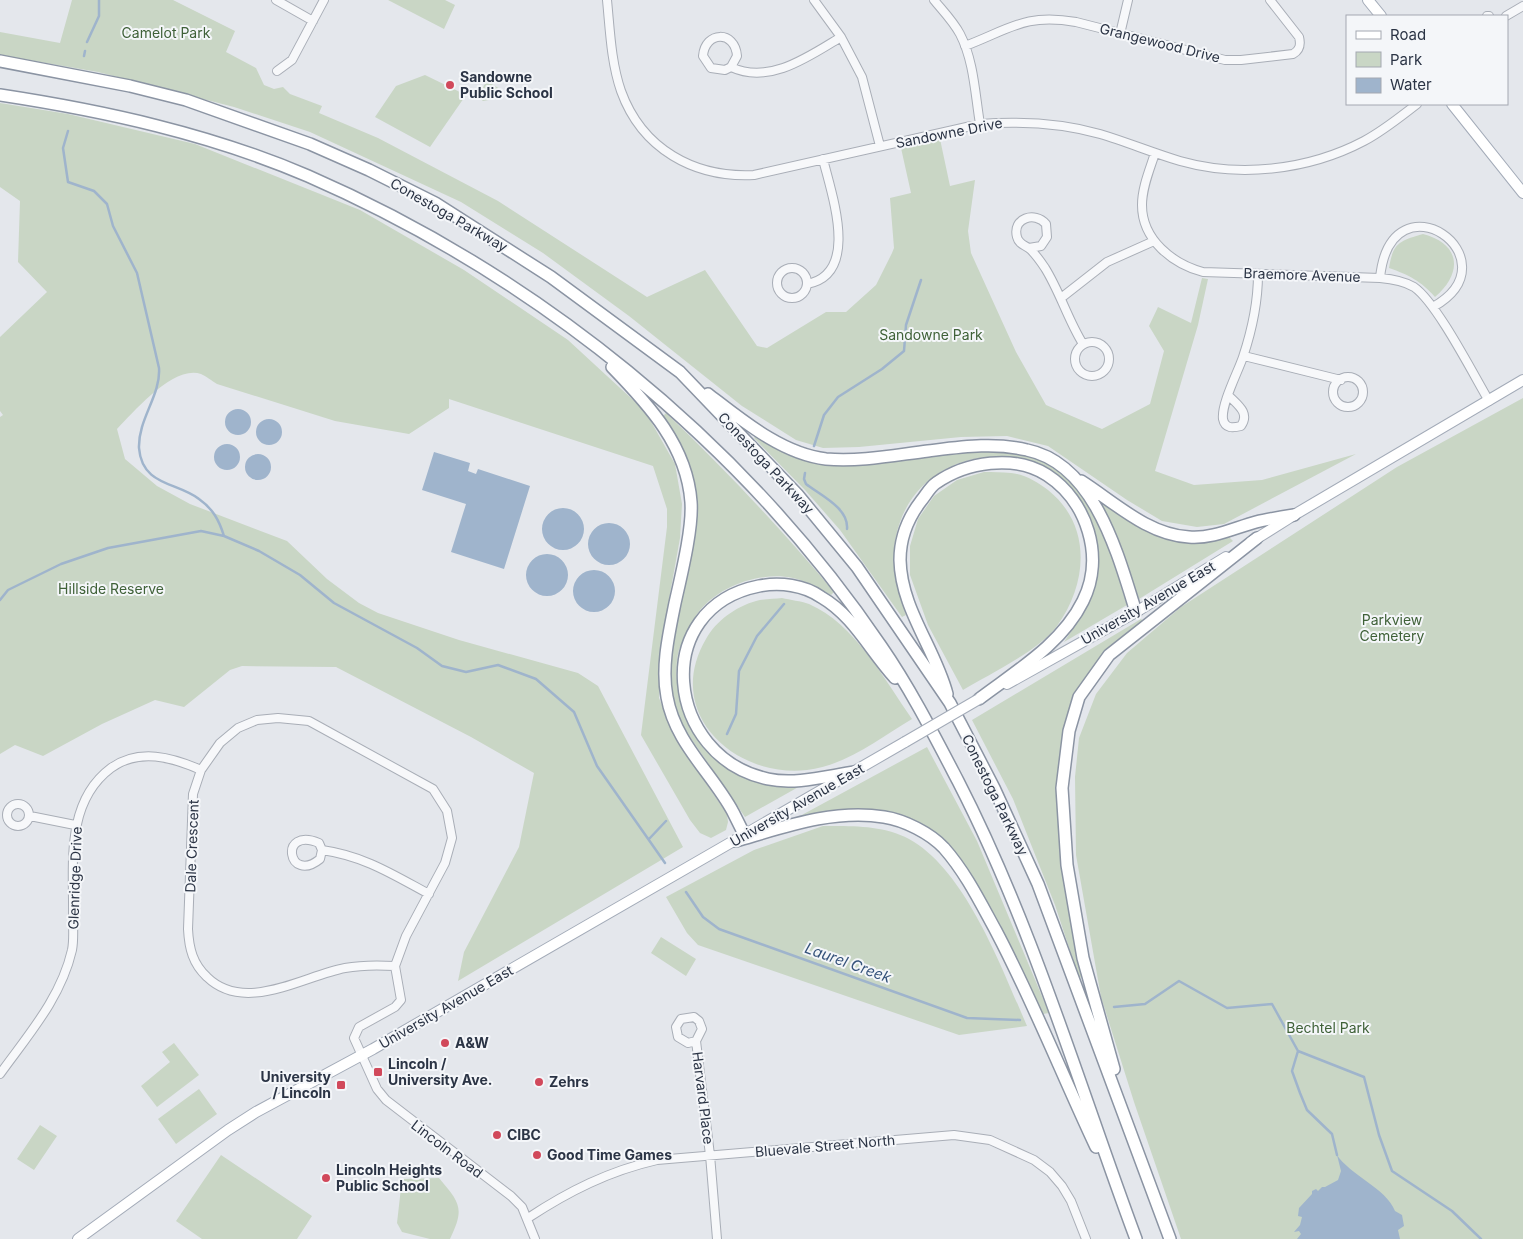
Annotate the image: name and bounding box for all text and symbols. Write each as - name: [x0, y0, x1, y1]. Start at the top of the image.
- legend: [1346, 15, 1508, 105]
- street label: Grangewood Drive: [1098, 19, 1222, 66]
- park label: Camelot Park: [122, 24, 211, 41]
- text: Road: [1390, 25, 1426, 44]
- text: Park: [1390, 50, 1423, 69]
- place label: Sandowne Public School: [460, 68, 553, 101]
- text: Water: [1390, 75, 1432, 94]
- marker: Sandowne Public School: [444, 79, 456, 91]
- street label: Sandowne Drive: [894, 114, 1004, 151]
- street label: Conestoga Parkway: [388, 174, 511, 255]
- street label: Braemore Avenue: [1243, 264, 1361, 285]
- park label: Sandowne Park: [879, 326, 983, 343]
- street label: Conestoga Parkway: [715, 408, 818, 517]
- street label: University Avenue East: [1078, 557, 1218, 648]
- park label: Hillside Reserve: [58, 580, 164, 597]
- park label: Parkview Cemetery: [1360, 611, 1425, 644]
- street label: Conestoga Parkway: [959, 731, 1032, 858]
- street label: University Avenue East: [727, 759, 867, 850]
- street label: Dale Crescent: [181, 799, 202, 893]
- street label: Glenridge Drive: [64, 826, 85, 930]
- water label: Laurel Creek: [802, 938, 895, 987]
- street label: University Avenue East: [376, 961, 516, 1052]
- park label: Bechtel Park: [1286, 1019, 1370, 1036]
- place label: A&W: [455, 1034, 489, 1051]
- marker: A&W: [439, 1037, 451, 1049]
- street label: Harvard Place: [689, 1051, 718, 1145]
- place label: Lincoln / University Ave.: [388, 1055, 492, 1088]
- marker: Lincoln / University Ave.: [372, 1066, 384, 1078]
- place label: University / Lincoln: [261, 1068, 332, 1101]
- place label: Zehrs: [549, 1073, 589, 1090]
- marker: Zehrs: [533, 1076, 545, 1088]
- marker: University / Lincoln: [335, 1079, 347, 1091]
- street label: Lincoln Road: [408, 1116, 486, 1181]
- place label: CIBC: [507, 1126, 541, 1143]
- marker: CIBC: [491, 1129, 503, 1141]
- street label: Bluevale Street North: [754, 1131, 896, 1160]
- place label: Good Time Games: [547, 1146, 672, 1163]
- marker: Good Time Games: [531, 1149, 543, 1161]
- place label: Lincoln Heights Public School: [336, 1161, 442, 1194]
- marker: Lincoln Heights Public School: [320, 1172, 332, 1184]

